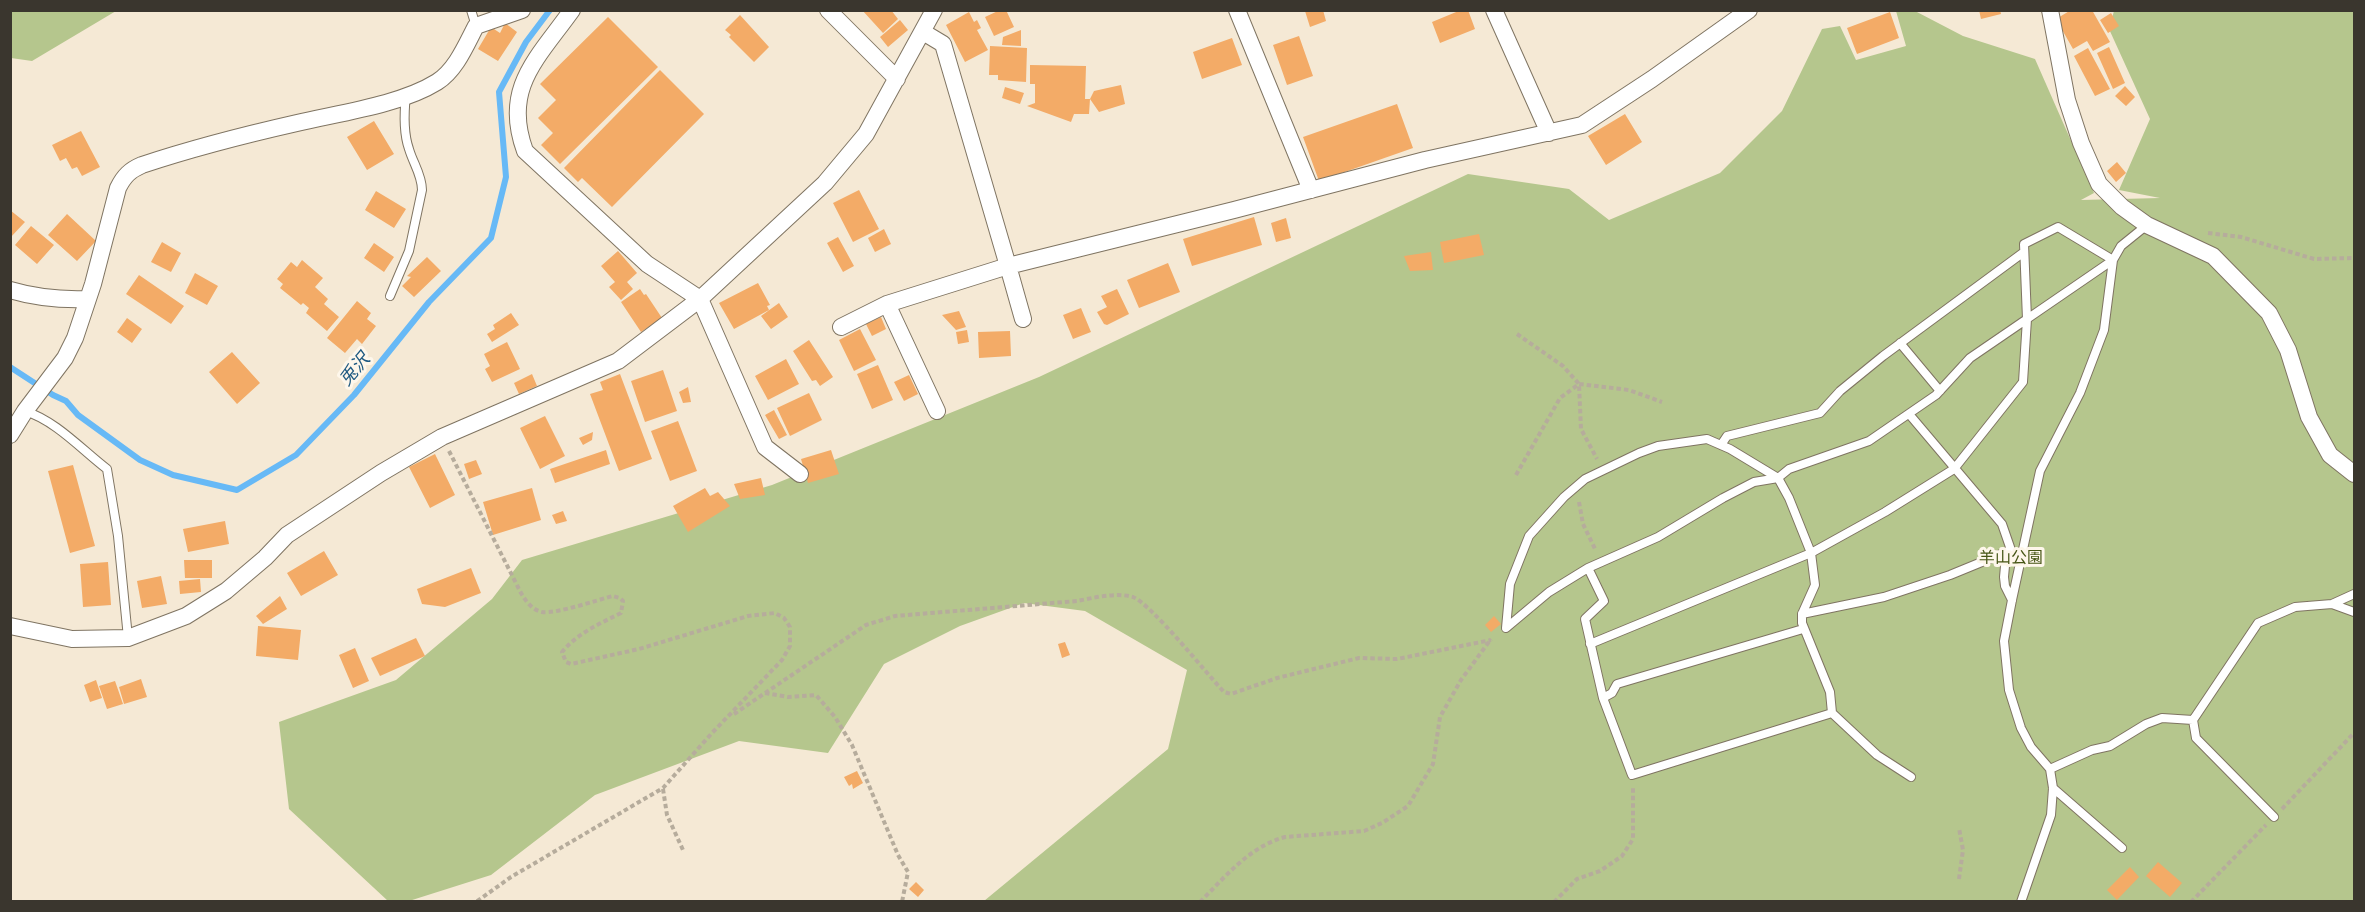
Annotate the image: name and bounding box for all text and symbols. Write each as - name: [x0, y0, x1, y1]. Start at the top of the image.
- water label: 兎沢: [335, 349, 375, 391]
- park label: 羊山公園: [1979, 548, 2043, 568]

